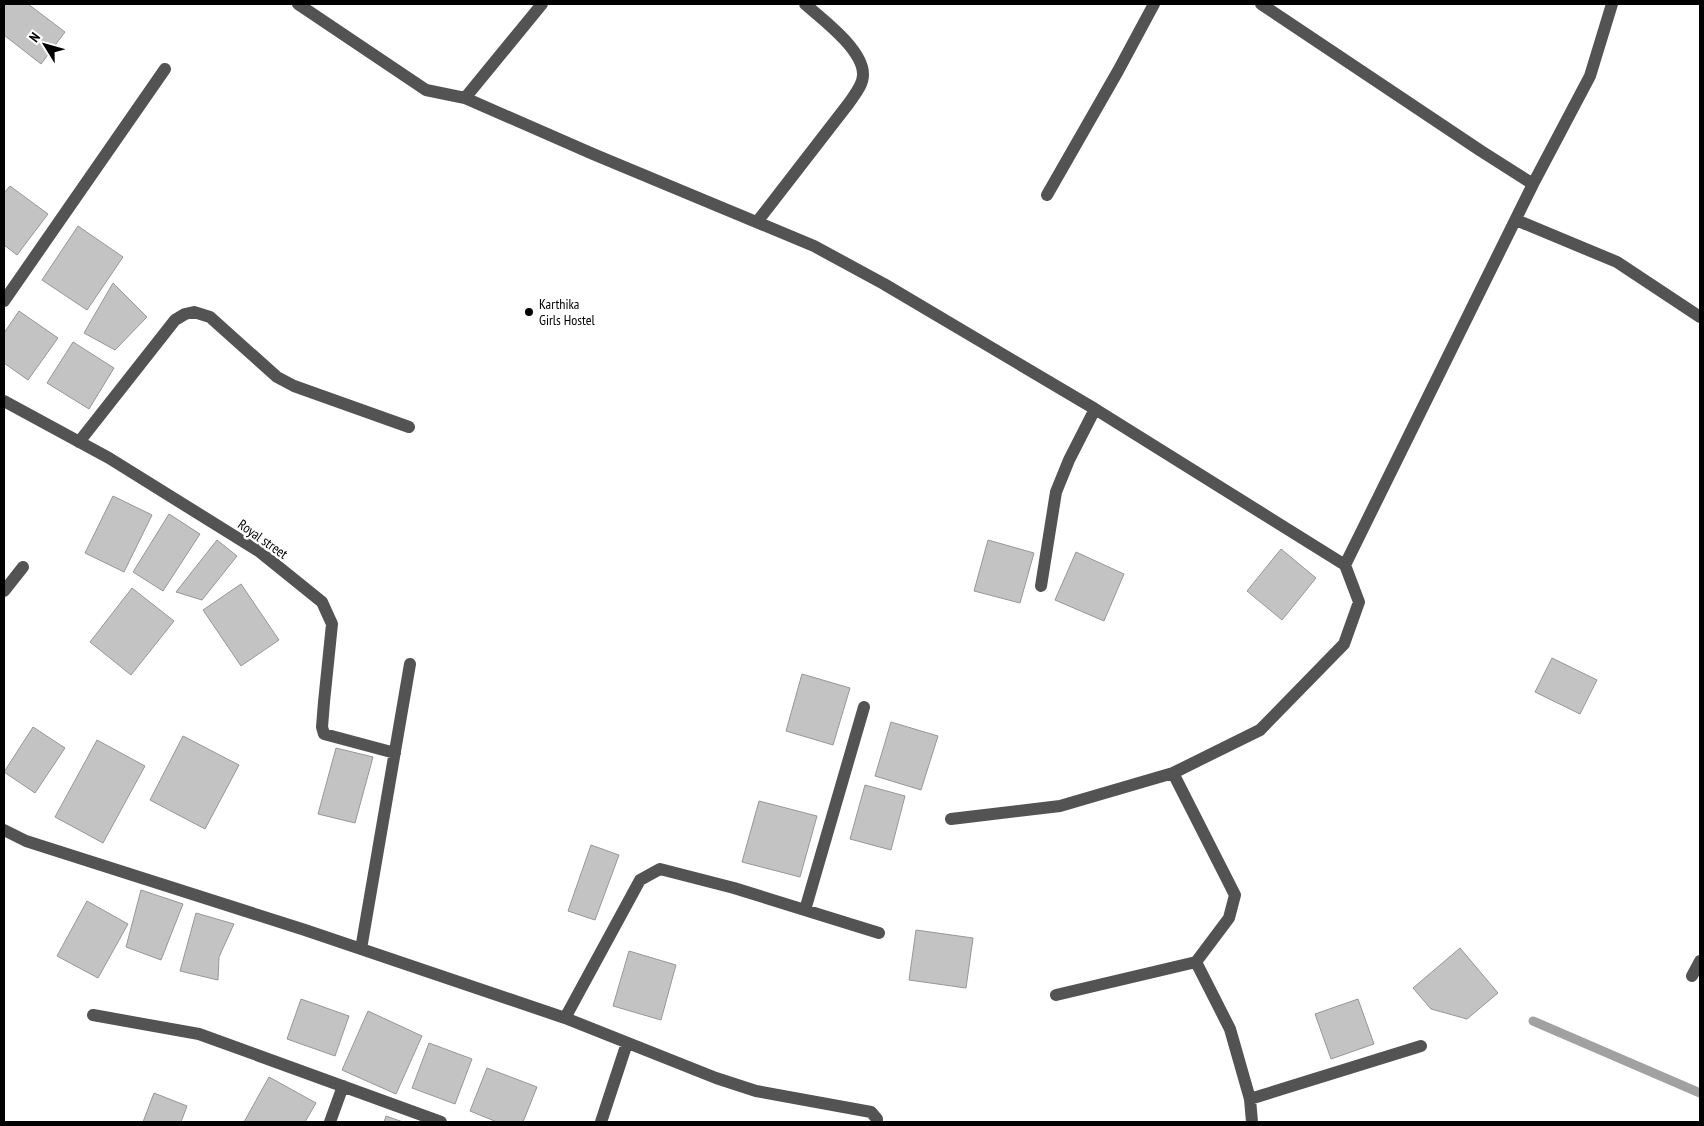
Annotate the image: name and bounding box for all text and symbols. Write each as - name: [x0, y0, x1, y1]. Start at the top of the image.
- north arrow: [20, 20, 70, 70]
- text: N: [25, 29, 44, 46]
- place label: Karthika Girls Hostel: [539, 295, 596, 329]
- marker: Karthika Girls Hostel: [523, 306, 535, 318]
- street label: Royal street: [235, 515, 292, 563]

